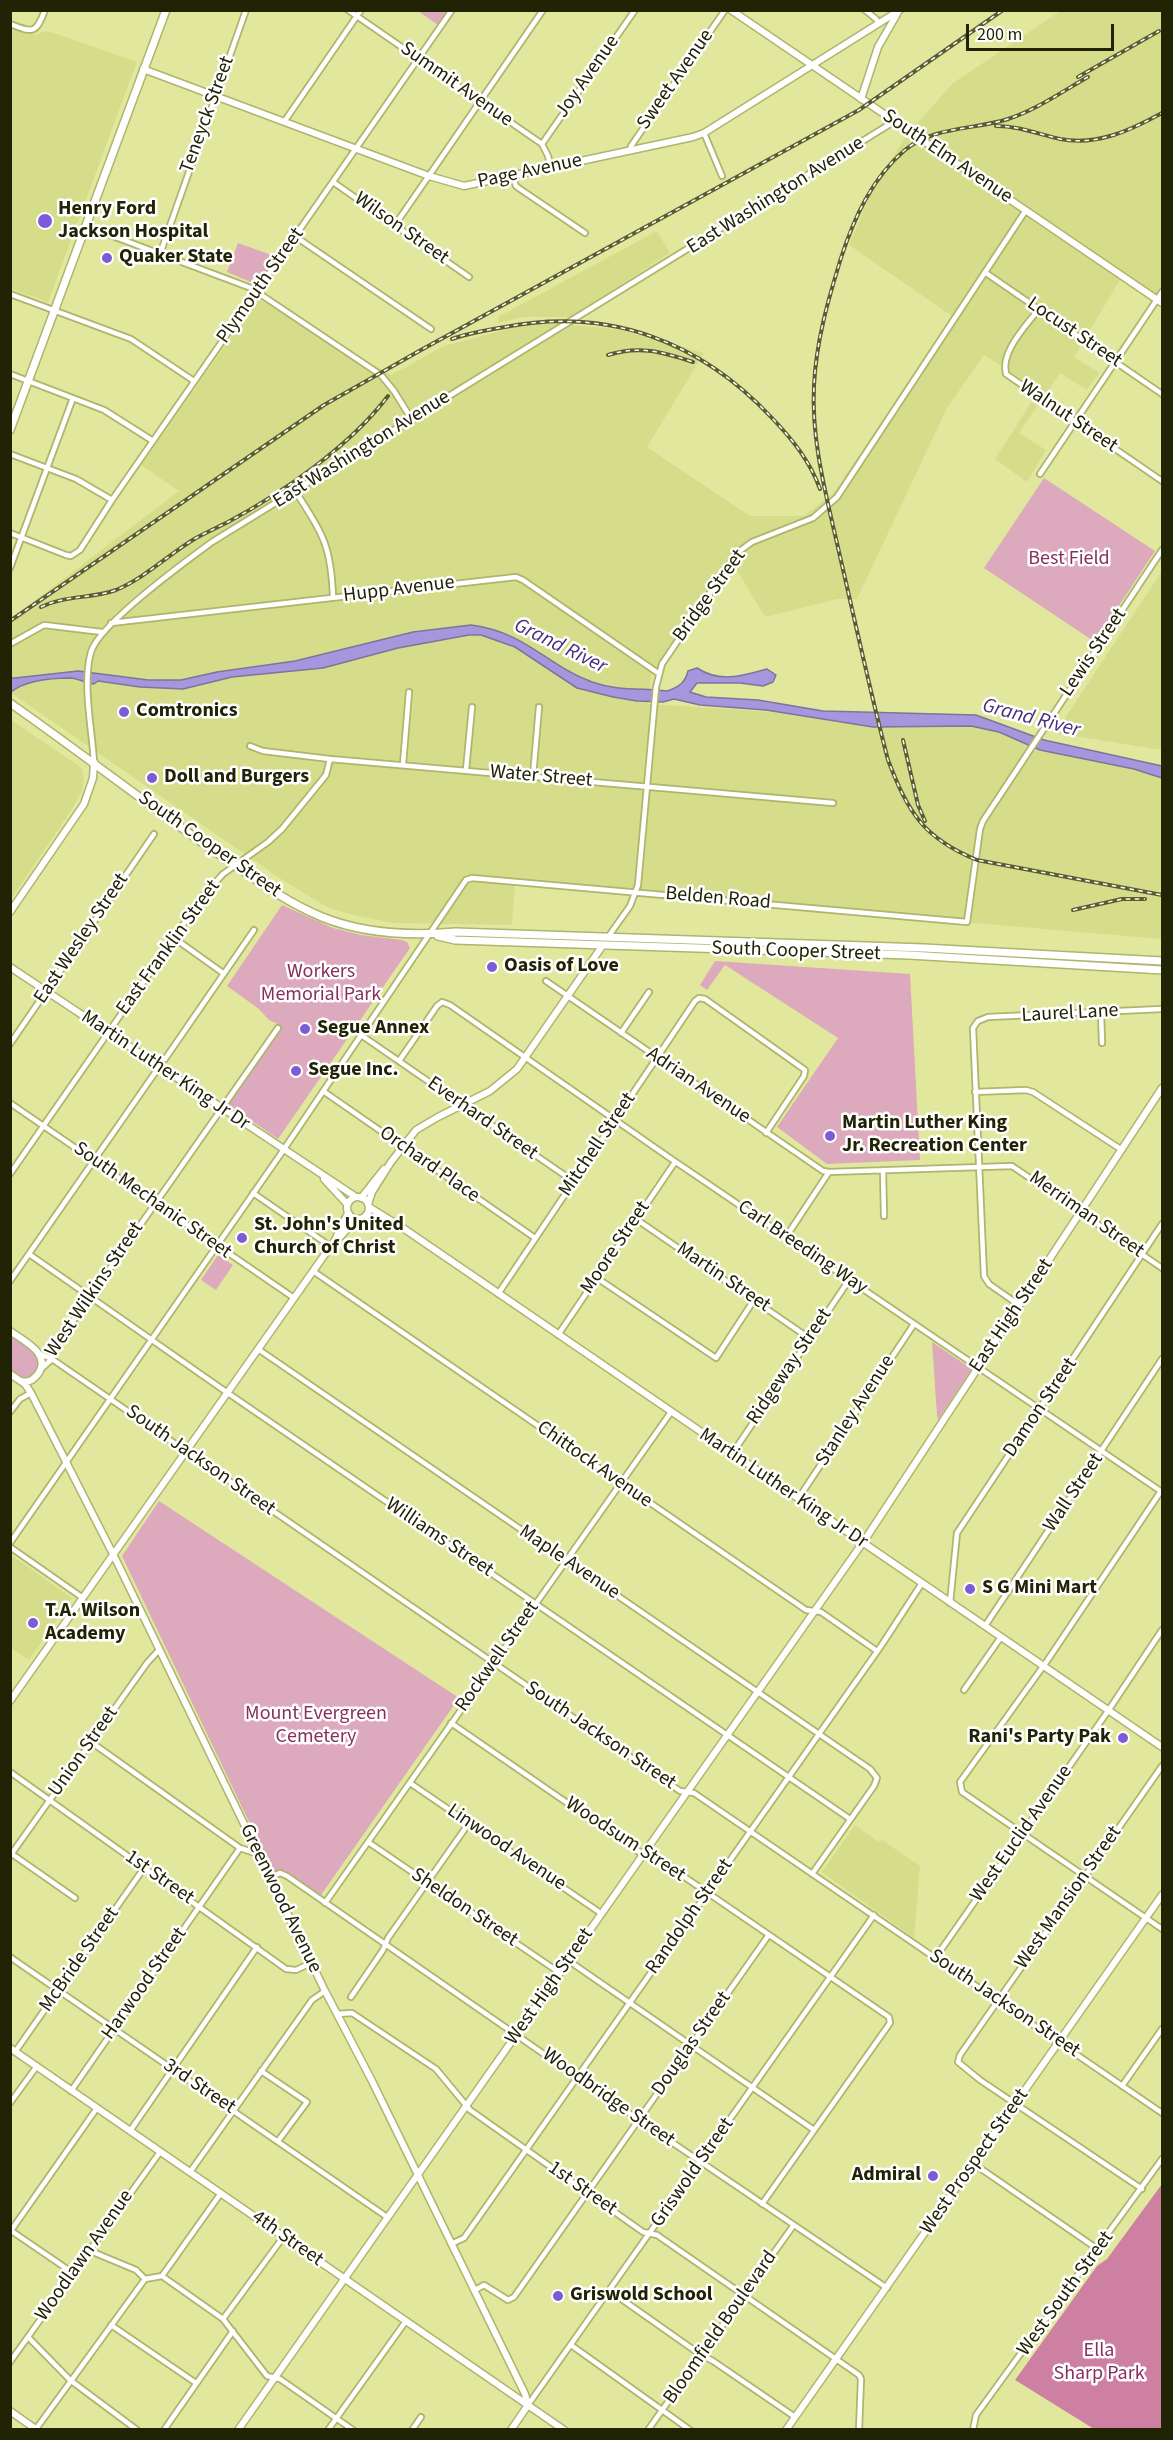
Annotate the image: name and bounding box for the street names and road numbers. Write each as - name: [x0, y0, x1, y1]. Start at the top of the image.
- street label: Sweet Avenue: [633, 25, 719, 135]
- street label: Joy Avenue: [551, 31, 625, 123]
- street label: Summit Avenue: [395, 37, 517, 133]
- street label: Teneyck Street: [176, 53, 240, 177]
- street label: South Elm Avenue: [877, 105, 1017, 209]
- street label: East Washington Avenue: [683, 132, 869, 260]
- street label: Page Avenue: [476, 149, 584, 195]
- street label: Wilson Street: [349, 188, 453, 270]
- street label: Plymouth Street: [212, 223, 310, 349]
- street label: Locust Street: [1022, 293, 1126, 373]
- street label: Walnut Street: [1014, 375, 1122, 459]
- street label: East Washington Avenue: [269, 386, 455, 514]
- street label: Bridge Street: [668, 545, 752, 647]
- street label: Hupp Avenue: [342, 571, 456, 609]
- street label: Lewis Street: [1056, 604, 1132, 702]
- street label: Water Street: [489, 761, 593, 793]
- street label: South Cooper Street: [133, 787, 285, 903]
- street label: East Wesley Street: [30, 869, 134, 1009]
- street label: East Franklin Street: [112, 876, 226, 1020]
- street label: Belden Road: [664, 882, 772, 916]
- street label: South Cooper Street: [711, 937, 881, 967]
- street label: Laurel Lane: [1021, 999, 1119, 1029]
- street label: Martin Luther King Jr Dr: [76, 1006, 254, 1136]
- street label: Adrian Avenue: [641, 1042, 755, 1130]
- street label: Everhard Street: [422, 1072, 542, 1166]
- street label: Mitchell Street: [554, 1088, 642, 1202]
- street label: Orchard Place: [374, 1122, 484, 1208]
- street label: South Mechanic Street: [68, 1137, 236, 1265]
- street label: Merriman Street: [1024, 1166, 1148, 1264]
- street label: Carl Breeding Way: [732, 1196, 872, 1300]
- street label: Moore Street: [576, 1197, 656, 1299]
- street label: West Wilkins Street: [41, 1218, 149, 1362]
- street label: Martin Street: [671, 1238, 775, 1318]
- street label: East High Street: [965, 1254, 1059, 1378]
- street label: Ridgeway Street: [742, 1304, 838, 1430]
- street label: Stanley Avenue: [811, 1351, 901, 1471]
- street label: Damon Street: [999, 1354, 1083, 1462]
- street label: South Jackson Street: [121, 1400, 279, 1522]
- street label: Chittock Avenue: [532, 1416, 656, 1514]
- street label: Martin Luther King Jr Dr: [694, 1424, 872, 1554]
- street label: Wall Street: [1039, 1449, 1109, 1537]
- street label: Williams Street: [381, 1493, 497, 1583]
- street label: Maple Avenue: [514, 1521, 624, 1605]
- street label: Rockwell Street: [451, 1597, 545, 1717]
- street label: South Jackson Street: [520, 1677, 680, 1795]
- street label: Union Street: [44, 1702, 124, 1802]
- street label: West Euclid Avenue: [966, 1761, 1078, 1907]
- street label: Woodsum Street: [560, 1792, 690, 1888]
- street label: Linwood Avenue: [442, 1799, 570, 1897]
- street label: Greenwood Avenue: [234, 1821, 326, 1977]
- street label: West Mansion Street: [1011, 1822, 1127, 1974]
- street label: 1st Street: [120, 1846, 198, 1910]
- street label: Randolph Street: [641, 1855, 739, 1979]
- street label: Sheldon Street: [406, 1864, 522, 1952]
- street label: McBride Street: [35, 1903, 125, 2017]
- street label: Harwood Street: [97, 1923, 193, 2045]
- street label: West High Street: [501, 1924, 599, 2050]
- street label: South Jackson Street: [924, 1945, 1084, 2063]
- street label: Douglas Street: [647, 1987, 737, 2101]
- street label: Woodbridge Street: [537, 2043, 679, 2153]
- street label: 3rd Street: [158, 2054, 240, 2120]
- street label: West Prospect Street: [916, 2084, 1034, 2240]
- street label: Griswold Street: [646, 2114, 740, 2232]
- street label: 1st Street: [543, 2157, 621, 2221]
- street label: Woodlawn Avenue: [31, 2186, 139, 2326]
- street label: 4th Street: [247, 2206, 327, 2272]
- street label: West South Street: [1013, 2227, 1119, 2361]
- street label: Bloomfield Boulevard: [659, 2247, 783, 2409]

